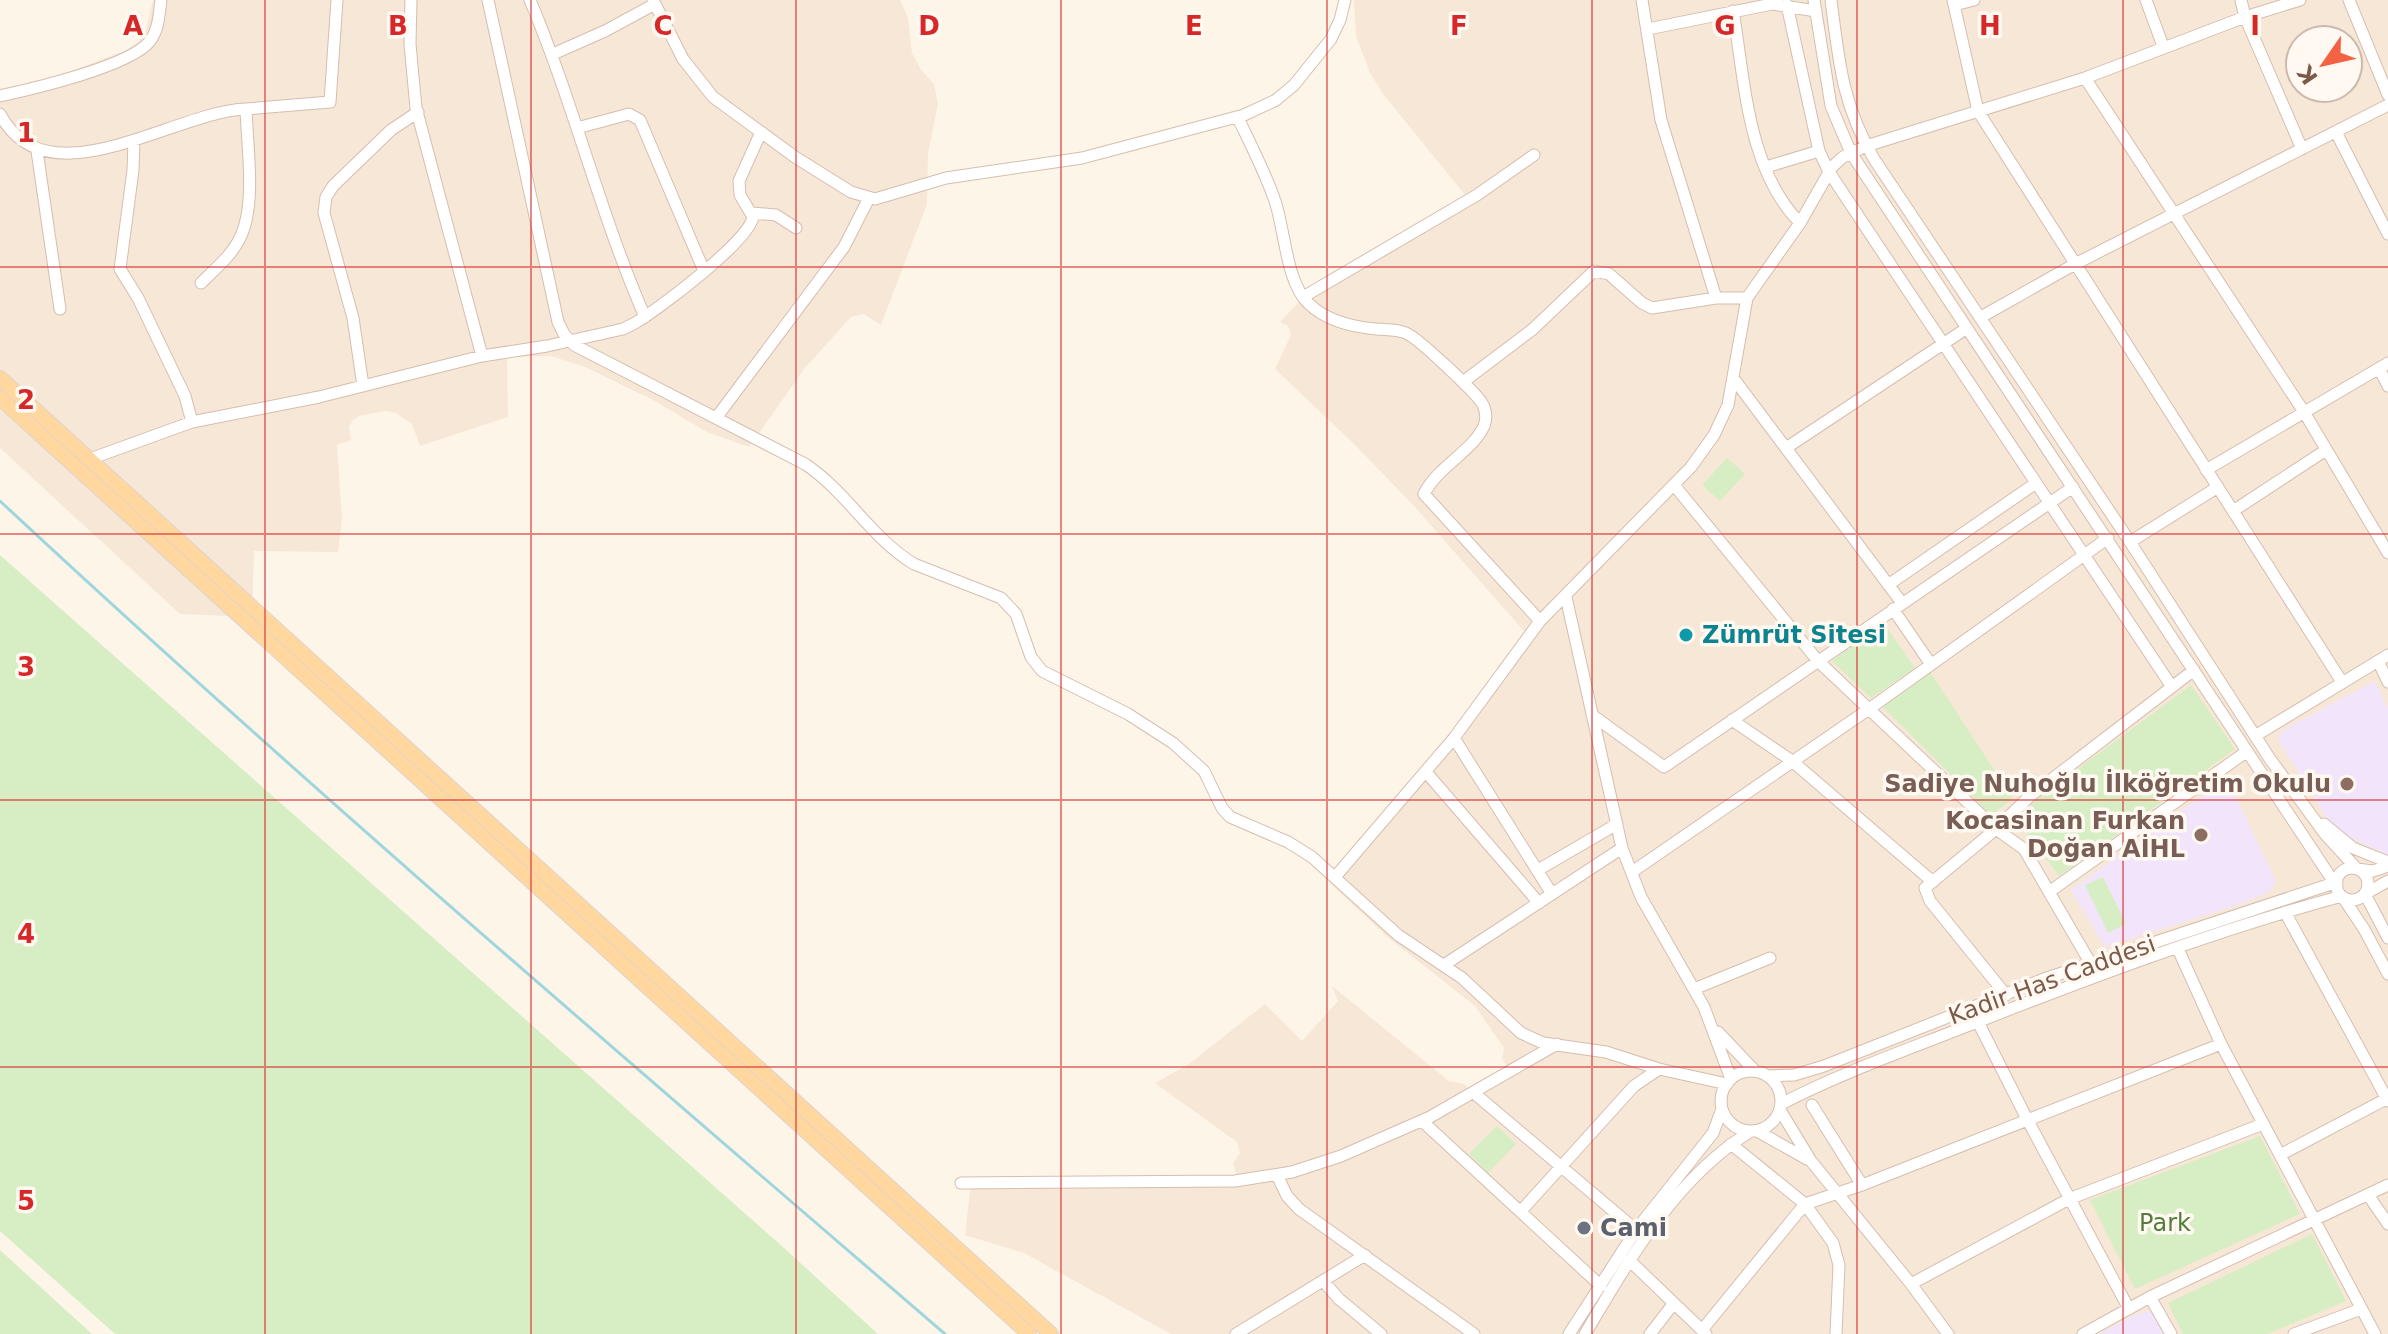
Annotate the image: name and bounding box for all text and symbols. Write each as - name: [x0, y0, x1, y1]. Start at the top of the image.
- text: A: [123, 11, 143, 41]
- text: B: [388, 11, 408, 41]
- text: C: [653, 11, 673, 41]
- text: D: [918, 11, 940, 41]
- text: E: [1185, 11, 1203, 41]
- text: F: [1450, 11, 1468, 41]
- text: G: [1714, 11, 1736, 41]
- text: H: [1979, 11, 2001, 41]
- text: I: [2250, 11, 2260, 41]
- north arrow: [2284, 24, 2364, 104]
- text: K: [2292, 60, 2323, 89]
- text: 1: [17, 118, 35, 148]
- text: 2: [17, 385, 35, 415]
- place label: Zümrüt Sitesi: [1702, 621, 1886, 649]
- marker: Zümrüt Sitesi: [1677, 626, 1695, 644]
- text: 3: [17, 652, 35, 682]
- place label: Sadiye Nuhoğlu İlköğretim Okulu: [1884, 769, 2331, 798]
- marker: Sadiye Nuhoğlu İlköğretim Okulu: [2338, 775, 2356, 793]
- place label: Kocasinan Furkan Doğan AİHL: [1945, 807, 2185, 863]
- marker: Kocasinan Furkan Doğan AİHL: [2192, 826, 2210, 844]
- text: 4: [17, 919, 35, 949]
- street label: Kadir Has Caddesi: [1945, 930, 2159, 1030]
- text: 5: [17, 1186, 35, 1216]
- park label: Park: [2139, 1209, 2191, 1237]
- place label: Cami: [1600, 1214, 1667, 1242]
- marker: Cami: [1575, 1219, 1593, 1237]

